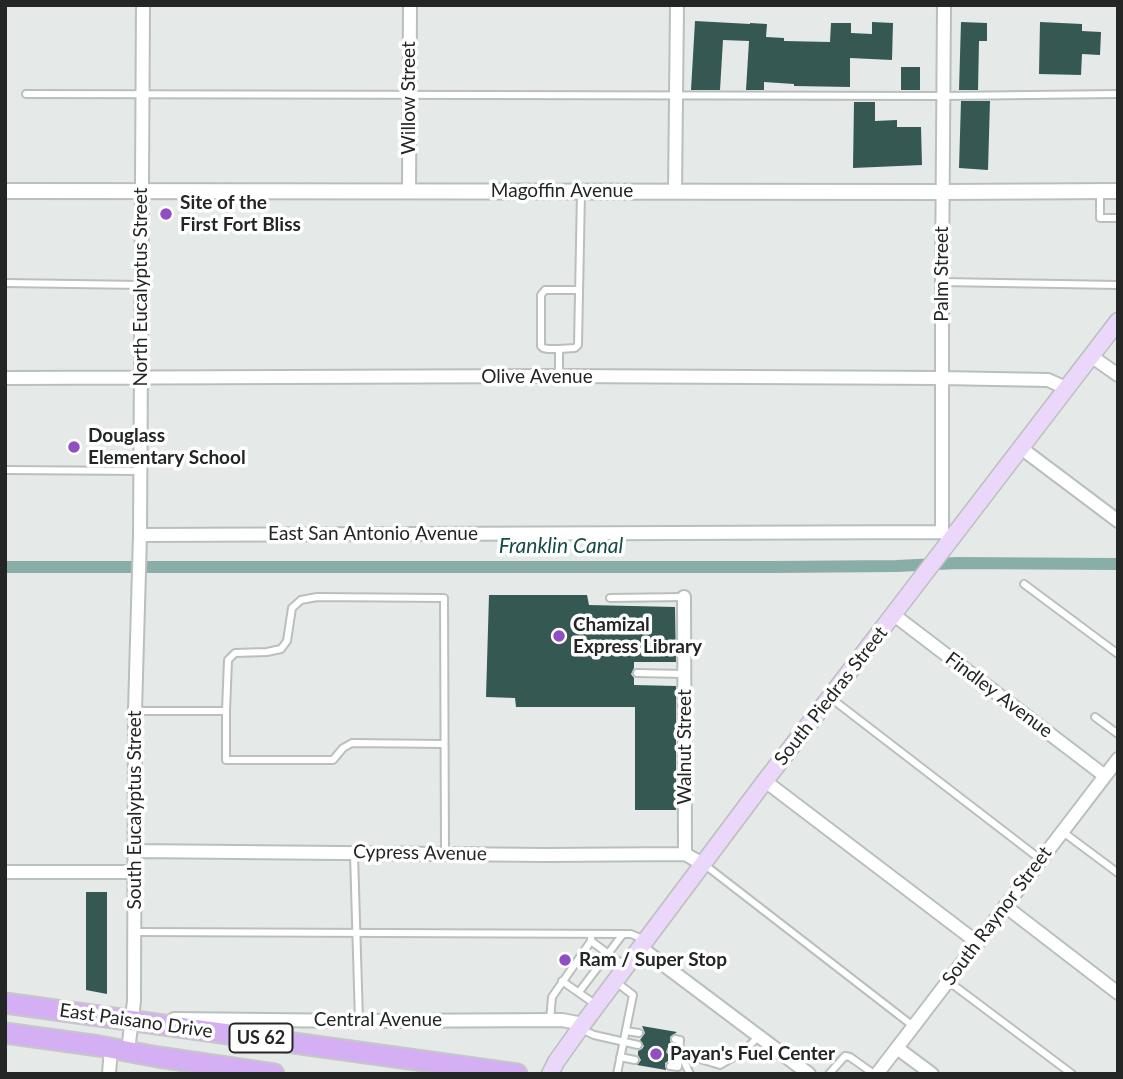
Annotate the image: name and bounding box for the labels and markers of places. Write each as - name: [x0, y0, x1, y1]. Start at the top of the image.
- place label: Site of the First Fort Bliss: [180, 192, 301, 236]
- marker: Site of the First Fort Bliss: [158, 206, 174, 222]
- place label: Douglass Elementary School: [88, 425, 246, 469]
- marker: Douglass Elementary School: [66, 439, 82, 455]
- place label: Chamizal Express Library: [573, 614, 702, 658]
- marker: Chamizal Express Library: [551, 628, 567, 644]
- place label: Ram / Super Stop: [579, 949, 727, 971]
- marker: Ram / Super Stop: [557, 952, 573, 968]
- place label: Payan's Fuel Center: [670, 1043, 835, 1065]
- marker: Payan's Fuel Center: [648, 1046, 664, 1062]

